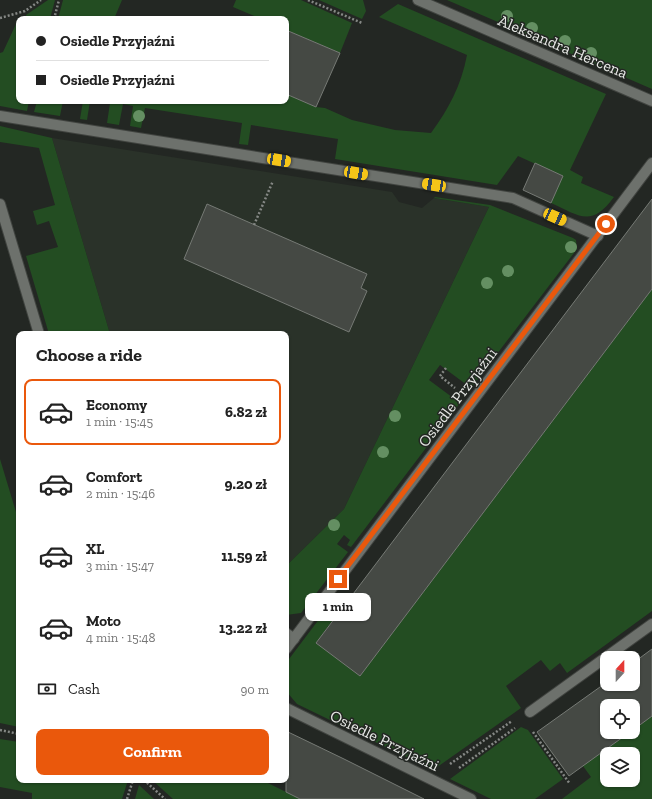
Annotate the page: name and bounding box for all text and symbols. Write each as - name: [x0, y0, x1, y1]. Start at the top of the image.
- street label: Aleksandra Hercena: [495, 11, 631, 82]
- text: Osiedle Przyjaźni: [60, 32, 175, 50]
- text: Osiedle Przyjaźni: [60, 71, 175, 89]
- car: [266, 152, 292, 168]
- car: [343, 165, 369, 181]
- car: [421, 177, 447, 193]
- car: [542, 207, 568, 227]
- route start: [597, 215, 615, 233]
- text: Choose a ride: [36, 344, 142, 366]
- street label: Osiedle Przyjaźni: [414, 344, 501, 451]
- icon: car: [38, 394, 74, 430]
- text: Economy: [86, 396, 147, 414]
- text: 6.82 zł: [225, 403, 267, 421]
- text: 1 min · 15:45: [86, 414, 153, 429]
- icon: car: [38, 466, 74, 502]
- text: Comfort: [86, 468, 142, 486]
- text: 9.20 zł: [225, 475, 267, 493]
- text: 2 min · 15:46: [86, 486, 155, 501]
- icon: car: [38, 538, 74, 574]
- text: XL: [86, 540, 104, 558]
- text: 11.59 zł: [221, 547, 267, 565]
- text: 3 min · 15:47: [86, 558, 154, 573]
- route end: [329, 570, 347, 588]
- callout: 1 min: [305, 593, 371, 621]
- text: 1 min: [323, 599, 353, 614]
- icon: car: [38, 610, 74, 646]
- text: Moto: [86, 612, 121, 630]
- text: 13.22 zł: [219, 619, 267, 637]
- text: 4 min · 15:48: [86, 630, 156, 645]
- north arrow: [600, 651, 640, 691]
- map controls: [600, 651, 640, 787]
- icon: cash: [36, 678, 58, 700]
- text: Cash: [68, 680, 100, 698]
- text: 90 m: [240, 682, 269, 697]
- button: locate: [600, 699, 640, 739]
- street label: Osiedle Przyjaźni: [327, 706, 443, 775]
- button: Confirm: [36, 729, 269, 775]
- button: layers: [600, 747, 640, 787]

